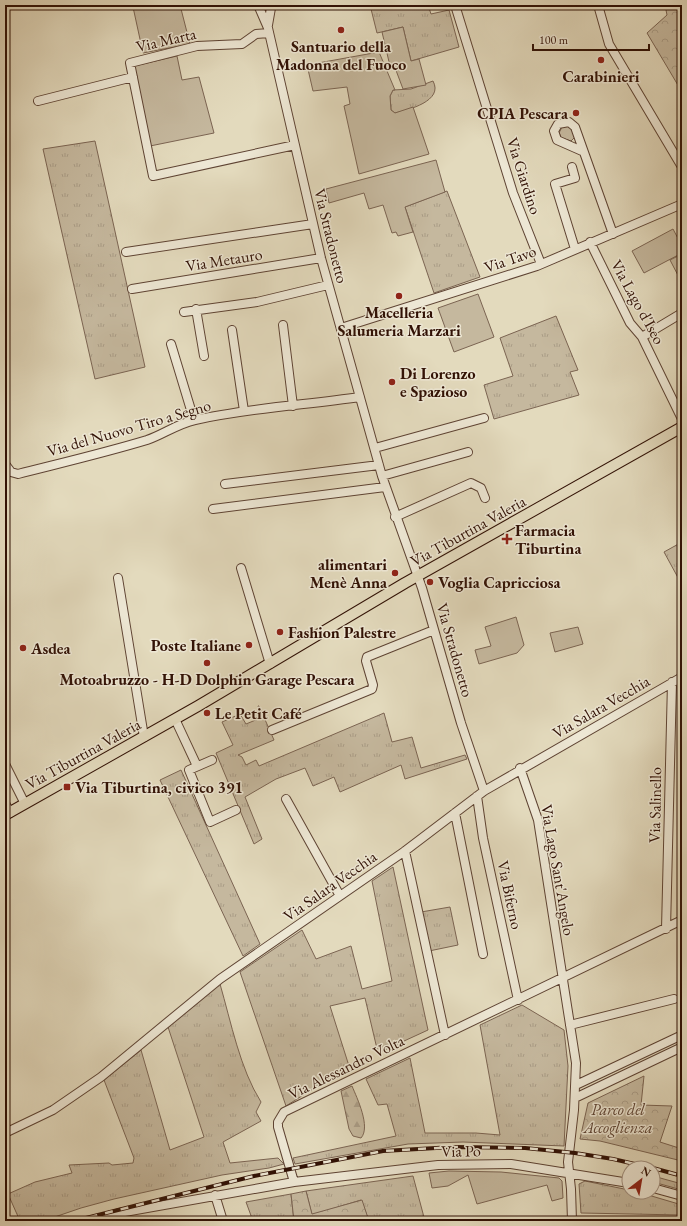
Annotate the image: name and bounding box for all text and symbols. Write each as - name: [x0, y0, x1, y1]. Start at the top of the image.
- street label: Via Marta: [134, 23, 199, 57]
- marker: Santuario della Madonna del Fuoco: [336, 25, 346, 35]
- scale bar: [533, 26, 649, 52]
- text: 100 m: [539, 32, 569, 48]
- place label: Santuario della Madonna del Fuoco: [276, 36, 406, 75]
- marker: Carabinieri: [596, 55, 606, 65]
- place label: Carabinieri: [563, 66, 640, 87]
- place label: CPIA Pescara: [477, 103, 569, 124]
- marker: CPIA Pescara: [571, 108, 581, 118]
- street label: Via Giardino: [502, 135, 546, 217]
- street label: Via Stradonetto: [309, 186, 353, 286]
- street label: Via Tavo: [481, 240, 539, 278]
- street label: Via Metauro: [184, 244, 264, 276]
- street label: Via Lago d'Iseo: [606, 256, 670, 348]
- marker: Macelleria Salumeria Marzari: [394, 291, 404, 301]
- place label: Macelleria Salumeria Marzari: [337, 302, 461, 341]
- place label: Di Lorenzo e Spazioso: [400, 363, 476, 402]
- marker: Di Lorenzo e Spazioso: [387, 377, 397, 387]
- street label: Via del Nuovo Tiro a Segno: [45, 395, 213, 461]
- street label: Via Tiburtina Valeria: [407, 490, 530, 571]
- place label: Farmacia Tiburtina: [515, 520, 582, 559]
- marker: Farmacia Tiburtina: [502, 534, 512, 544]
- place label: alimentari Menè Anna: [310, 554, 388, 593]
- marker: alimentari Menè Anna: [390, 568, 400, 578]
- place label: Voglia Capricciosa: [438, 572, 561, 593]
- marker: Voglia Capricciosa: [425, 577, 435, 587]
- street label: Via Stradonetto: [432, 601, 478, 699]
- place label: Fashion Palestre: [288, 622, 396, 643]
- marker: Fashion Palestre: [275, 627, 285, 637]
- place label: Poste Italiane: [151, 635, 241, 656]
- place label: Asdea: [30, 638, 72, 659]
- marker: Poste Italiane: [244, 640, 254, 650]
- marker: Asdea: [18, 643, 28, 653]
- marker: Motoabruzzo - H-D Dolphin Garage Pescara: [202, 658, 212, 668]
- place label: Motoabruzzo - H-D Dolphin Garage Pescara: [60, 669, 355, 690]
- street label: Via Salara Vecchia: [548, 670, 654, 743]
- place label: Le Petit Café: [215, 703, 302, 724]
- marker: Le Petit Café: [202, 708, 212, 718]
- street label: Via Tiburtina Valeria: [22, 713, 145, 794]
- street label: Via Salinello: [644, 767, 666, 843]
- place label: Via Tiburtina, civico 391: [75, 777, 243, 798]
- marker: Via Tiburtina, civico 391: [62, 782, 72, 792]
- street label: Via Lago Sant'Angelo: [536, 803, 580, 937]
- street label: Via Salara Vecchia: [279, 846, 381, 926]
- street label: Via Biferno: [492, 859, 528, 931]
- street label: Via Alessandro Volta: [284, 1029, 408, 1104]
- park label: Parco del Accoglienza: [582, 1099, 653, 1138]
- street label: Via Po: [441, 1140, 481, 1162]
- north arrow: [621, 1160, 661, 1200]
- text: N: [639, 1163, 654, 1180]

